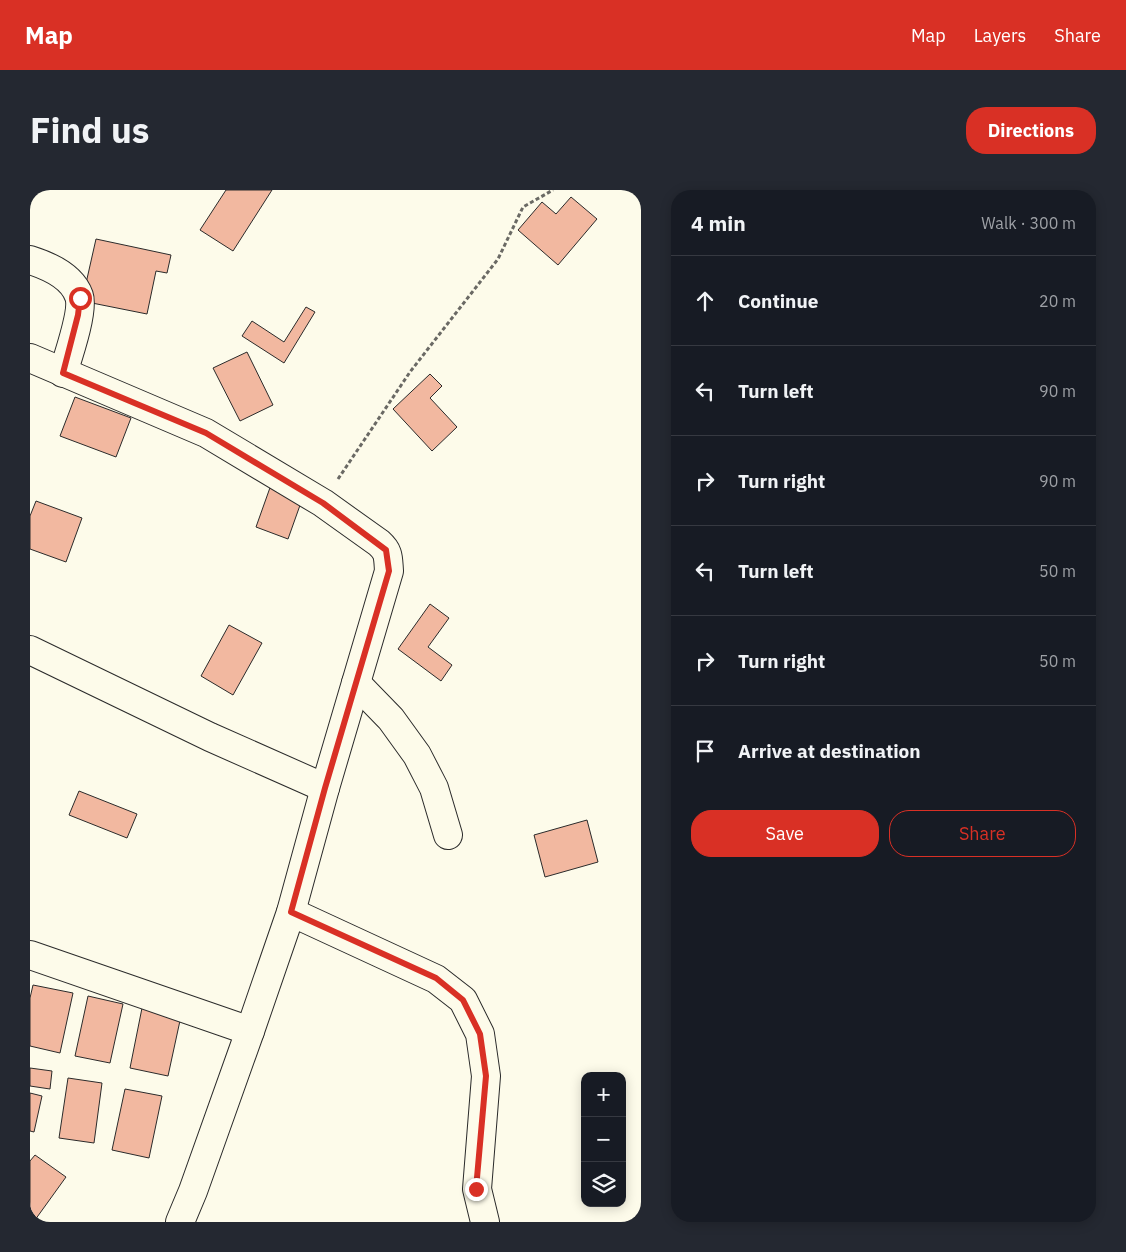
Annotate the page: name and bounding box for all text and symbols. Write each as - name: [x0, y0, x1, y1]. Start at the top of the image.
- text: Map: [25, 19, 73, 51]
- text: Map: [911, 24, 946, 47]
- text: Layers: [974, 24, 1026, 47]
- text: Share: [1054, 24, 1101, 47]
- text: Find us: [30, 107, 149, 153]
- button: Directions: [966, 107, 1096, 154]
- text: 4 min: [691, 209, 746, 237]
- text: Walk · 300 m: [981, 213, 1076, 233]
- route start: [69, 287, 92, 310]
- icon: ahead: [691, 287, 719, 315]
- text: Continue: [738, 289, 818, 313]
- text: 20 m: [1039, 291, 1076, 311]
- icon: left: [691, 377, 719, 405]
- text: Turn left: [738, 379, 814, 403]
- text: 90 m: [1039, 381, 1076, 401]
- icon: right: [691, 467, 719, 495]
- text: Turn right: [738, 469, 825, 493]
- text: 90 m: [1039, 471, 1076, 491]
- icon: left: [691, 557, 719, 585]
- text: Turn left: [738, 559, 814, 583]
- text: 50 m: [1039, 561, 1076, 581]
- icon: right: [691, 647, 719, 675]
- text: Turn right: [738, 649, 825, 673]
- text: 50 m: [1039, 651, 1076, 671]
- icon: arrive: [691, 737, 719, 765]
- text: Arrive at destination: [738, 739, 921, 763]
- button: Save: [691, 810, 879, 857]
- button: Share: [889, 810, 1076, 857]
- map controls: [581, 1072, 626, 1207]
- button: +: [581, 1072, 626, 1117]
- button: −: [581, 1117, 626, 1162]
- button: layers: [581, 1162, 626, 1207]
- route end: [465, 1178, 488, 1201]

